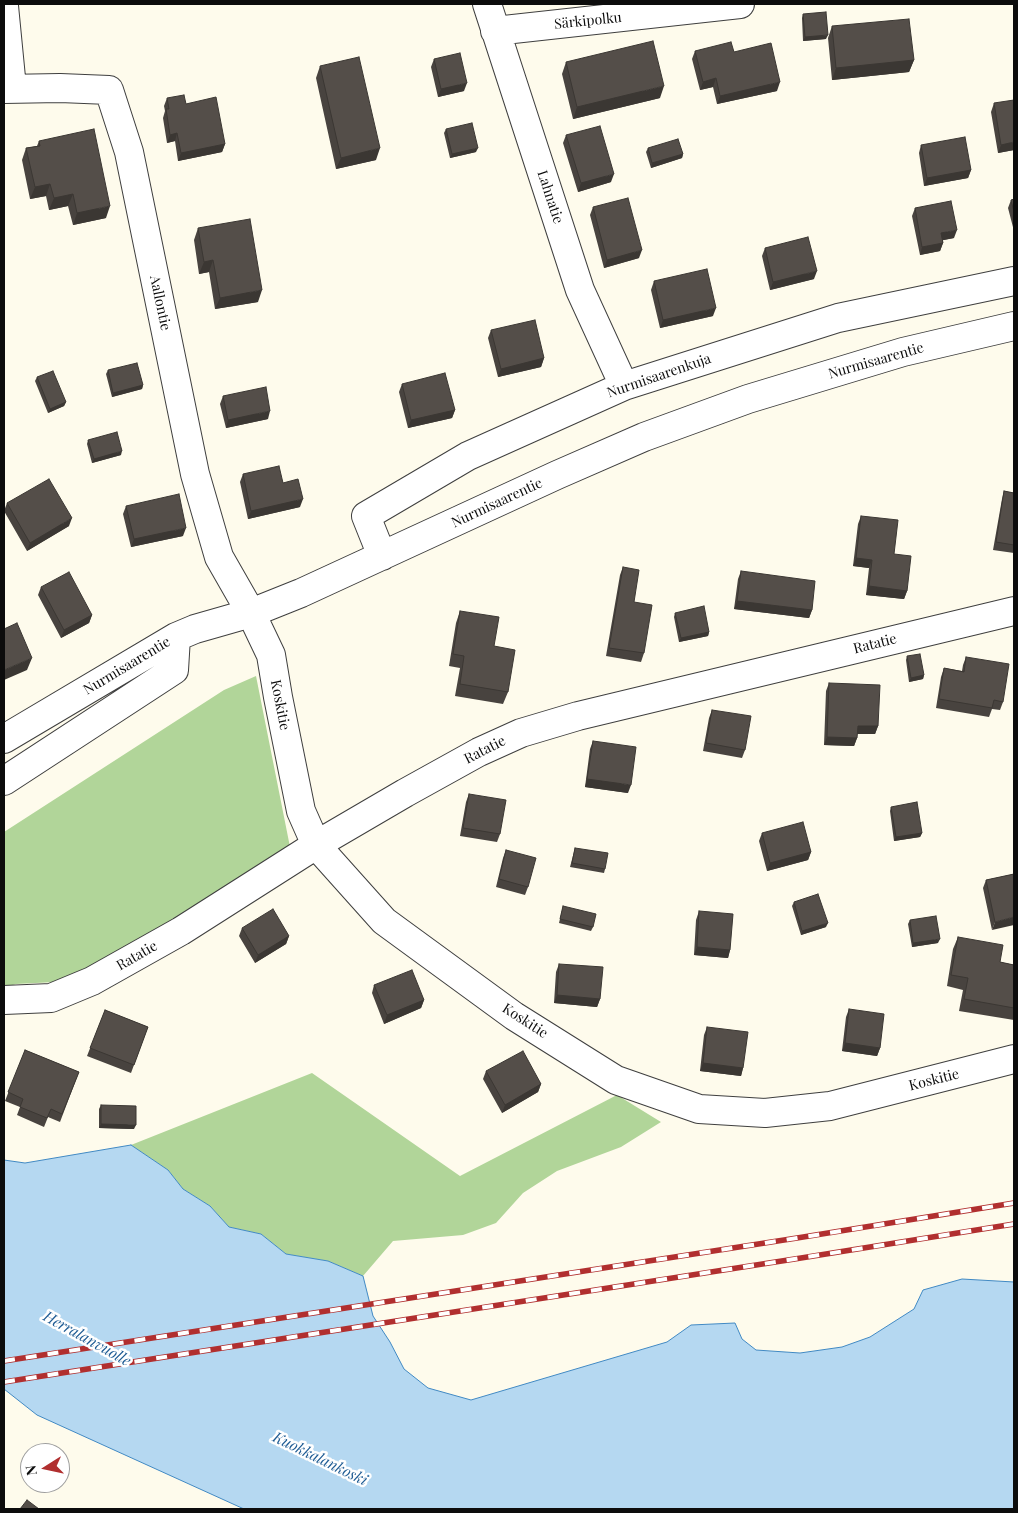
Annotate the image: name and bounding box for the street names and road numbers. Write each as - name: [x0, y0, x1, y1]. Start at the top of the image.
- street label: Särkipolku: [553, 9, 623, 33]
- street label: Lahnatie: [534, 168, 566, 226]
- street label: Aallontie: [146, 274, 174, 332]
- street label: Nurmisaarentie: [826, 339, 926, 383]
- street label: Nurmisaarenkuja: [605, 350, 713, 402]
- street label: Nurmisaarentie: [449, 475, 545, 531]
- street label: Ratatie: [852, 631, 898, 657]
- street label: Nurmisaarentie: [81, 633, 173, 699]
- street label: Koskitie: [267, 678, 293, 732]
- street label: Ratatie: [462, 733, 508, 767]
- street label: Ratatie: [114, 938, 160, 974]
- street label: Koskitie: [499, 1000, 551, 1042]
- street label: Koskitie: [907, 1066, 961, 1094]

